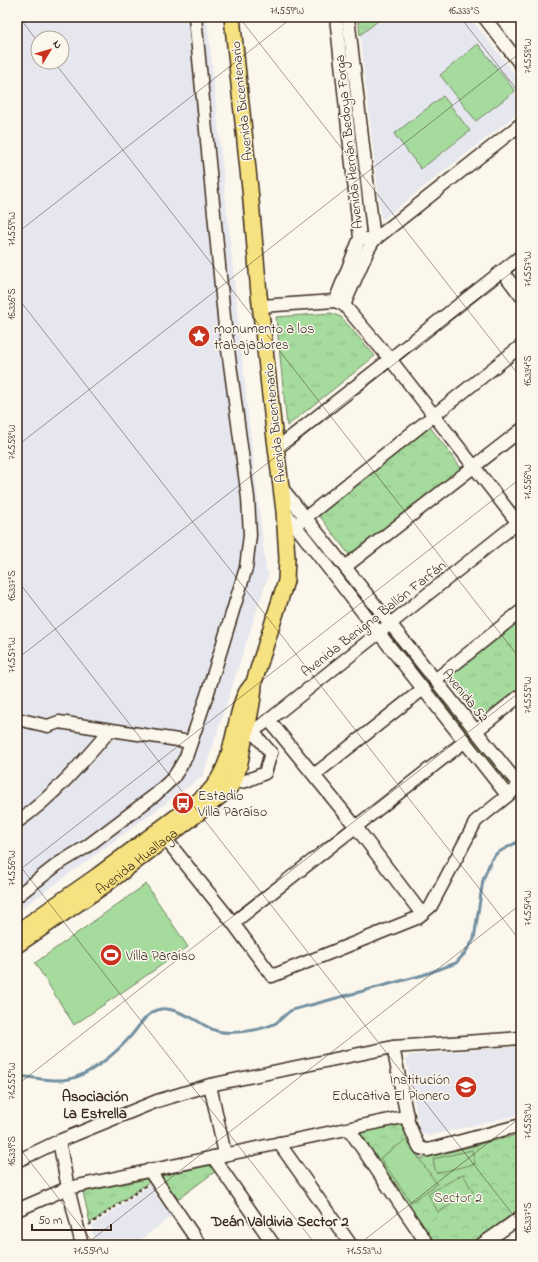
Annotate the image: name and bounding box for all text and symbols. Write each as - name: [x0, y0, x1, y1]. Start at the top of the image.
- text: 71.559°W: [270, 4, 304, 19]
- text: 16.333°S: [448, 4, 480, 19]
- north arrow: [30, 30, 70, 70]
- text: N: [48, 37, 66, 52]
- text: 71.558°W: [521, 38, 536, 73]
- street label: Avenida Bicentenario: [226, 40, 259, 162]
- street label: Avenida Hernán Bedoya Forga: [330, 54, 370, 230]
- text: 71.559°W: [5, 212, 20, 246]
- text: 71.557°W: [521, 251, 536, 287]
- text: 16.336°S: [5, 288, 20, 320]
- place label: monumento a los trabajadores: [214, 319, 314, 356]
- place icon: monumento a los trabajadores: [186, 323, 212, 349]
- text: 16.334°S: [521, 355, 536, 387]
- street label: Avenida Bicentenario: [259, 362, 292, 484]
- text: 71.558°W: [5, 424, 20, 459]
- text: 71.556°W: [521, 464, 536, 500]
- street label: Avenida Benigno Ballón Farfán: [297, 556, 452, 683]
- text: 16.337°S: [5, 570, 20, 602]
- text: 71.557°W: [5, 637, 20, 673]
- street label: Avenida 52: [437, 664, 493, 727]
- text: 71.555°W: [521, 676, 536, 713]
- place label: Estadio Villa Paraíso: [197, 786, 267, 823]
- bus stop icon: Estadio Villa Paraíso: [170, 790, 196, 816]
- street label: Avenida Huallaga: [92, 824, 183, 901]
- text: 71.556°W: [5, 850, 20, 886]
- text: 71.554°W: [521, 890, 536, 926]
- sports icon: Villa Paraíso: [98, 942, 124, 968]
- place label: Villa Paraíso: [125, 946, 195, 967]
- text: 71.555°W: [5, 1062, 20, 1099]
- place label: Institución Educativa El Pionero: [332, 1070, 450, 1107]
- school or university icon: Institución Educativa El Pionero: [453, 1074, 479, 1100]
- district label: Asociación La Estrella: [62, 1086, 129, 1125]
- text: 71.553°W: [521, 1103, 536, 1139]
- text: 16.339°S: [5, 1135, 20, 1166]
- park label: Sector 2: [434, 1188, 482, 1209]
- text: 16.337°S: [521, 1202, 536, 1234]
- scale bar: [32, 1206, 111, 1232]
- district label: Deán Valdivia Sector 2: [210, 1211, 349, 1233]
- text: 50 m: [38, 1212, 62, 1230]
- text: 71.554°W: [73, 1244, 109, 1259]
- text: 71.553°W: [346, 1244, 382, 1259]

